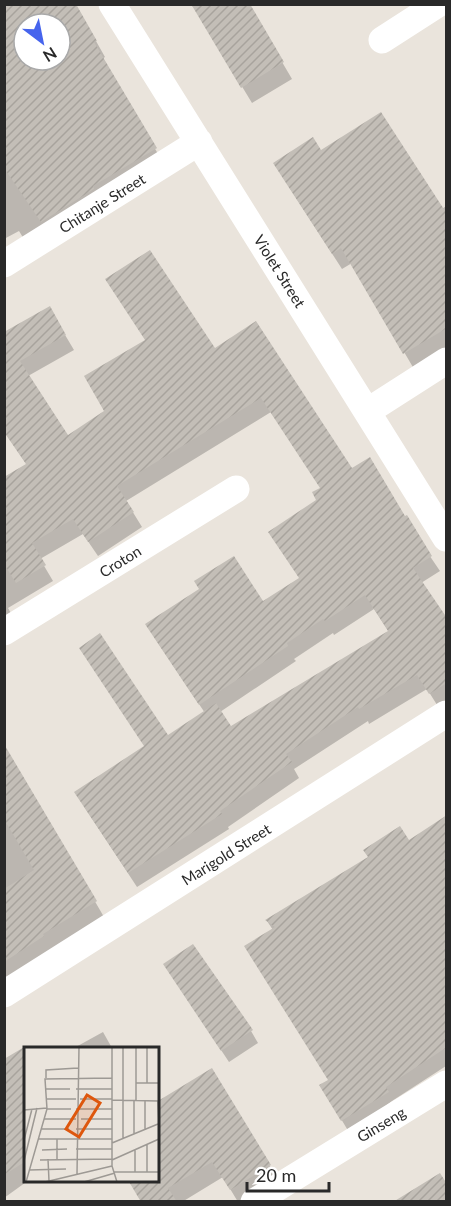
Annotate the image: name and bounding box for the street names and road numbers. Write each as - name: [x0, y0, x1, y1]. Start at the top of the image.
- street label: Chitanje Street: [56, 169, 149, 237]
- street label: Violet Street: [251, 231, 310, 311]
- street label: Croton: [96, 541, 144, 581]
- street label: Marigold Street: [178, 819, 274, 889]
- street label: Ginseng: [353, 1102, 409, 1145]

